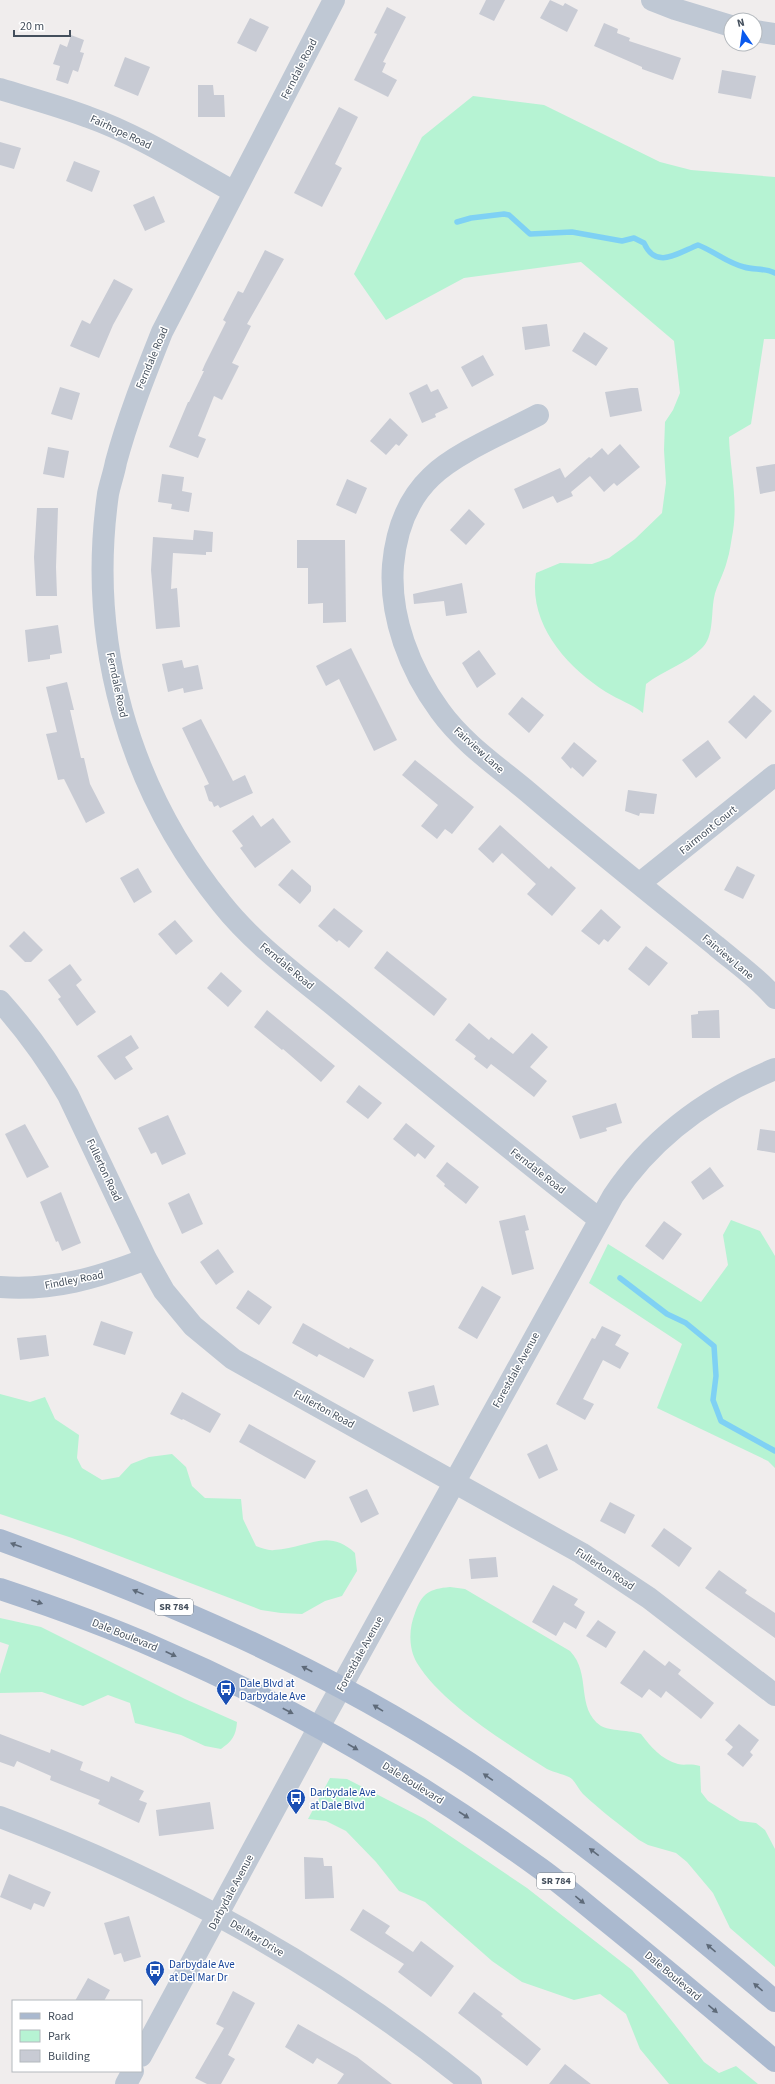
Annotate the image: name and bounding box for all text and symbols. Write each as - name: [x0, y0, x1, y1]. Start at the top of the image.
- scale bar: [14, 12, 70, 38]
- north arrow: [723, 12, 763, 52]
- text: N: [736, 15, 746, 31]
- text: 20 m: [20, 18, 44, 35]
- street label: Ferndale Road: [277, 36, 321, 102]
- street label: Fairhope Road: [88, 111, 154, 153]
- street label: Ferndale Road: [132, 325, 172, 391]
- street label: Ferndale Road: [103, 651, 131, 719]
- street label: Fairview Lane: [450, 723, 508, 777]
- street label: Fairmont Court: [676, 802, 740, 858]
- street label: Fairview Lane: [699, 931, 757, 983]
- street label: Ferndale Road: [257, 939, 317, 993]
- street label: Fullerton Road: [83, 1136, 125, 1204]
- street label: Ferndale Road: [507, 1145, 569, 1197]
- street label: Findley Road: [43, 1267, 105, 1293]
- street label: Forestdale Avenue: [489, 1329, 543, 1411]
- street label: Fullerton Road: [291, 1386, 357, 1432]
- one-way arrow: [10, 1542, 22, 1548]
- street label: Fullerton Road: [573, 1544, 637, 1594]
- one-way arrow: [131, 1588, 143, 1594]
- one-way arrow: [31, 1599, 43, 1605]
- road number: SR 784: [155, 1599, 193, 1615]
- street label: Forestdale Avenue: [333, 1613, 387, 1695]
- street label: Dale Boulevard: [90, 1615, 160, 1655]
- one-way arrow: [165, 1651, 177, 1657]
- one-way arrow: [301, 1666, 312, 1673]
- place label: Dale Blvd at Darbydale Ave: [240, 1676, 306, 1704]
- bus stop icon: Dale Blvd at Darbydale Ave: [215, 1678, 237, 1706]
- one-way arrow: [373, 1704, 383, 1712]
- one-way arrow: [282, 1708, 294, 1714]
- one-way arrow: [348, 1743, 358, 1751]
- street label: Dale Boulevard: [379, 1758, 447, 1808]
- one-way arrow: [483, 1773, 494, 1781]
- place label: Darbydale Ave at Dale Blvd: [310, 1785, 376, 1813]
- bus stop icon: Darbydale Ave at Dale Blvd: [285, 1787, 307, 1815]
- one-way arrow: [458, 1811, 469, 1819]
- one-way arrow: [589, 1849, 599, 1857]
- street label: Darbydale Avenue: [205, 1851, 257, 1932]
- road number: SR 784: [537, 1873, 575, 1889]
- one-way arrow: [574, 1896, 585, 1904]
- street label: Del Mar Drive: [227, 1916, 287, 1960]
- one-way arrow: [706, 1943, 717, 1952]
- street label: Dale Boulevard: [641, 1948, 705, 2004]
- place label: Darbydale Ave at Del Mar Dr: [169, 1957, 235, 1985]
- bus stop icon: Darbydale Ave at Del Mar Dr: [144, 1959, 166, 1987]
- one-way arrow: [753, 1982, 763, 1991]
- legend: [12, 2000, 142, 2072]
- one-way arrow: [707, 2005, 718, 2014]
- text: Road: [48, 2008, 74, 2025]
- text: Park: [48, 2028, 70, 2045]
- text: Building: [48, 2048, 90, 2065]

